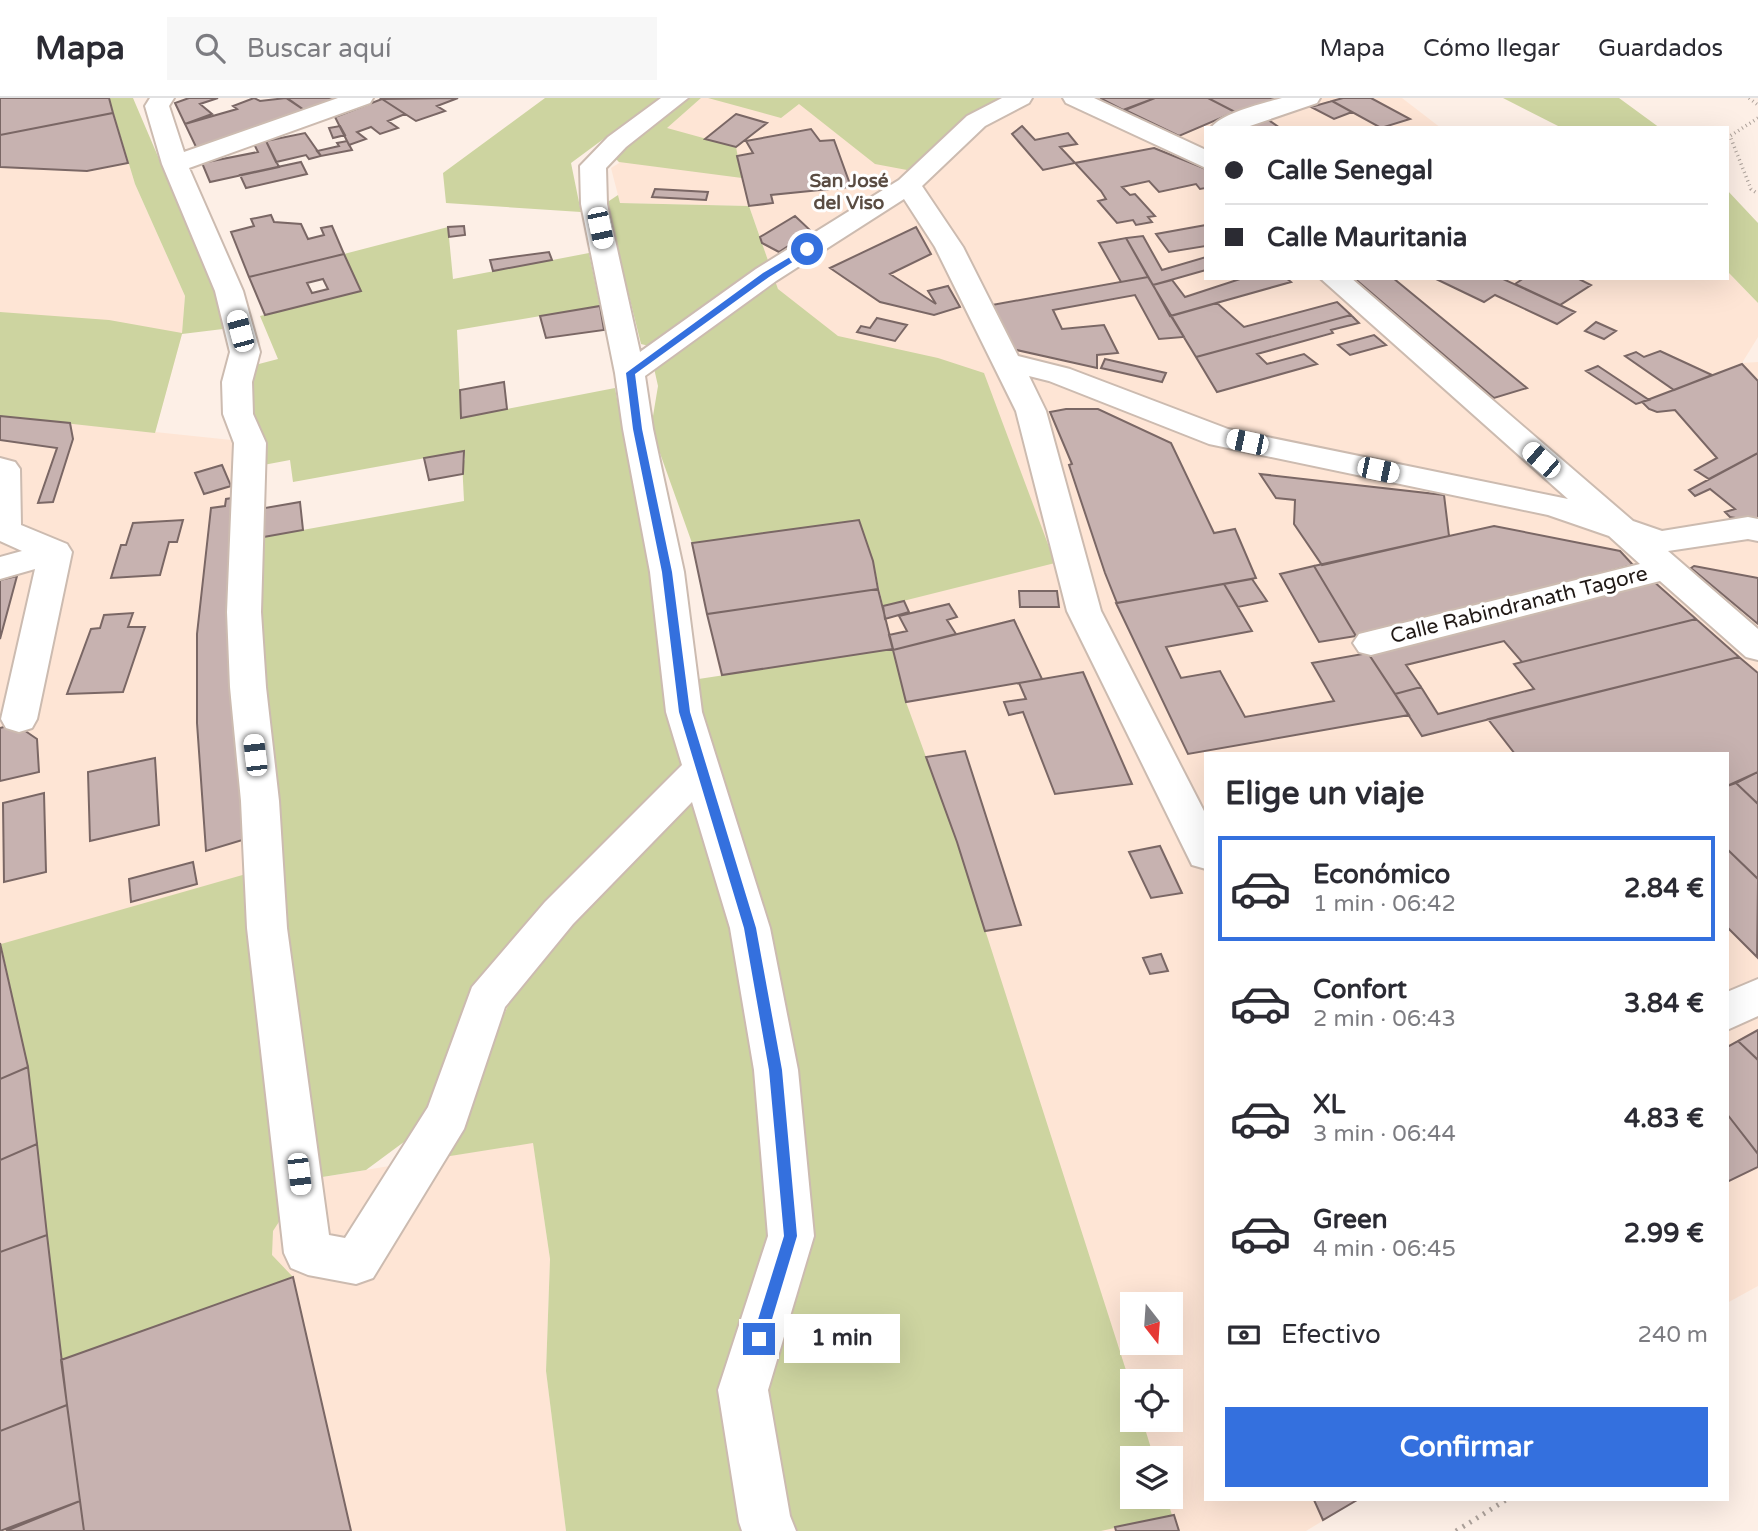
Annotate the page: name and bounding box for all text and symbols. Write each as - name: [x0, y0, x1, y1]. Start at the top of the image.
- search box: [167, 17, 657, 80]
- text: Mapa: [35, 29, 125, 68]
- icon: search: [191, 29, 229, 67]
- text: Buscar aquí: [247, 33, 391, 64]
- text: Mapa: [1320, 34, 1385, 63]
- text: Cómo llegar: [1423, 34, 1560, 63]
- text: Guardados: [1598, 34, 1723, 63]
- text: Calle Senegal: [1267, 155, 1433, 186]
- district label: San José del Viso: [809, 170, 889, 214]
- car: [586, 205, 615, 251]
- text: Calle Mauritania: [1267, 222, 1467, 253]
- route start: [791, 233, 823, 265]
- car: [225, 308, 256, 354]
- car: [1225, 427, 1270, 457]
- car: [1519, 438, 1564, 482]
- car: [1356, 455, 1401, 485]
- street label: Calle Rabindranath Tagore: [1388, 561, 1650, 649]
- car: [243, 733, 268, 777]
- text: Elige un viaje: [1225, 775, 1424, 813]
- icon: car: [1229, 857, 1292, 920]
- text: Económico: [1313, 859, 1450, 890]
- text: 2.84 €: [1624, 873, 1704, 904]
- text: 1 min · 06:42: [1313, 890, 1456, 918]
- icon: car: [1229, 972, 1292, 1035]
- text: Confort: [1313, 974, 1407, 1005]
- text: 3.84 €: [1624, 988, 1704, 1019]
- text: 2 min · 06:43: [1313, 1005, 1456, 1033]
- icon: car: [1229, 1087, 1292, 1150]
- text: XL: [1313, 1089, 1345, 1120]
- text: 4.83 €: [1624, 1103, 1704, 1134]
- text: 3 min · 06:44: [1313, 1120, 1456, 1148]
- car: [287, 1152, 312, 1196]
- icon: car: [1229, 1202, 1292, 1265]
- text: Green: [1313, 1204, 1388, 1235]
- text: 2.99 €: [1624, 1218, 1704, 1249]
- text: 4 min · 06:45: [1313, 1235, 1456, 1263]
- north arrow: [1120, 1292, 1183, 1354]
- map controls: [1120, 1292, 1183, 1509]
- callout: 1 min: [784, 1314, 899, 1364]
- icon: cash: [1225, 1316, 1263, 1354]
- text: Efectivo: [1281, 1319, 1381, 1350]
- text: 240 m: [1638, 1321, 1708, 1349]
- route end: [743, 1323, 775, 1355]
- text: 1 min: [811, 1324, 873, 1352]
- button: locate: [1120, 1369, 1183, 1432]
- button: Confirmar: [1225, 1407, 1708, 1487]
- button: layers: [1120, 1446, 1183, 1509]

